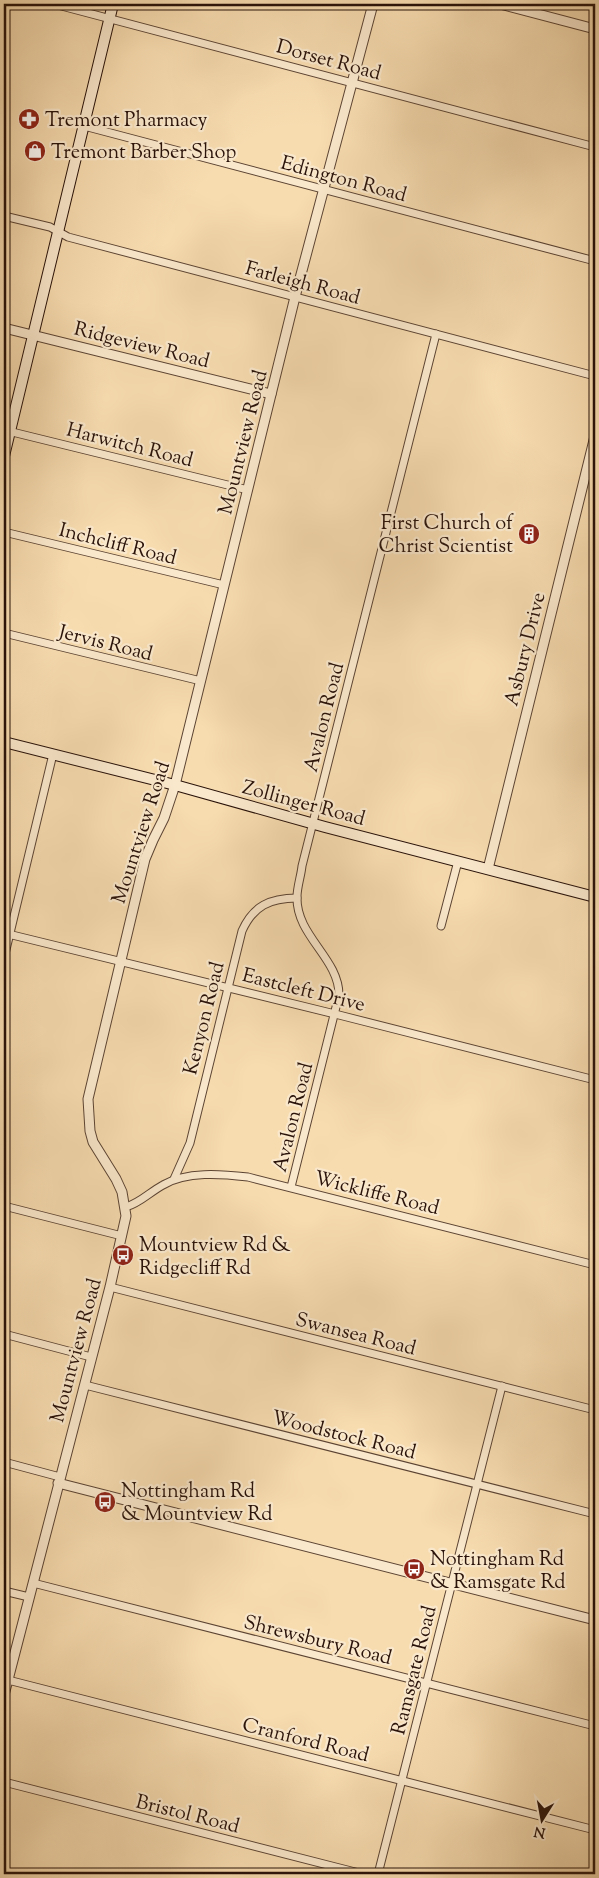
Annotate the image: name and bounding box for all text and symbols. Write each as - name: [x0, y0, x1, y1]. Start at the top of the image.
- street label: Dorset Road: [273, 34, 384, 89]
- pharmacy icon: Tremont Pharmacy: [17, 107, 41, 131]
- place label: Tremont Pharmacy: [45, 107, 208, 136]
- shop icon: Tremont Barber Shop: [23, 139, 47, 163]
- place label: Tremont Barber Shop: [51, 139, 236, 168]
- street label: Edington Road: [277, 150, 410, 211]
- street label: Farleigh Road: [242, 255, 363, 314]
- street label: Ridgeview Road: [70, 316, 212, 377]
- street label: Mountview Road: [212, 367, 276, 518]
- street label: Harwitch Road: [63, 417, 196, 476]
- place label: First Church of Christ Scientist: [378, 510, 514, 562]
- street label: Inchcliff Road: [56, 517, 179, 574]
- building icon: First Church of Christ Scientist: [517, 522, 541, 546]
- street label: Asbury Drive: [498, 590, 555, 709]
- street label: Jervis Road: [54, 619, 155, 670]
- street label: Avalon Road: [298, 660, 353, 776]
- street label: Mountview Road: [106, 758, 179, 908]
- street label: Zollinger Road: [239, 774, 368, 835]
- street label: Kenyon Road: [177, 959, 233, 1078]
- street label: Eastcleft Drive: [239, 962, 368, 1021]
- street label: Avalon Road: [267, 1060, 322, 1176]
- street label: Wickliffe Road: [311, 1165, 442, 1224]
- place label: Mountview Rd & Ridgecliff Rd: [139, 1232, 291, 1284]
- bus stop icon: Mountview Rd & Ridgecliff Rd: [111, 1243, 135, 1267]
- street label: Mountview Road: [44, 1275, 111, 1426]
- street label: Swansea Road: [292, 1306, 419, 1364]
- street label: Woodstock Road: [268, 1404, 419, 1468]
- place label: Nottingham Rd & Mountview Rd: [121, 1478, 273, 1530]
- bus stop icon: Nottingham Rd & Mountview Rd: [93, 1490, 117, 1514]
- place label: Nottingham Rd & Ramsgate Rd: [430, 1546, 565, 1598]
- bus stop icon: Nottingham Rd & Ramsgate Rd: [402, 1557, 426, 1581]
- street label: Ramsgate Road: [385, 1603, 445, 1738]
- street label: Shrewsbury Road: [240, 1609, 395, 1674]
- street label: Cranford Road: [239, 1712, 372, 1771]
- street label: Bristol Road: [132, 1789, 242, 1842]
- north arrow: [516, 1796, 566, 1846]
- text: N: [533, 1820, 547, 1842]

